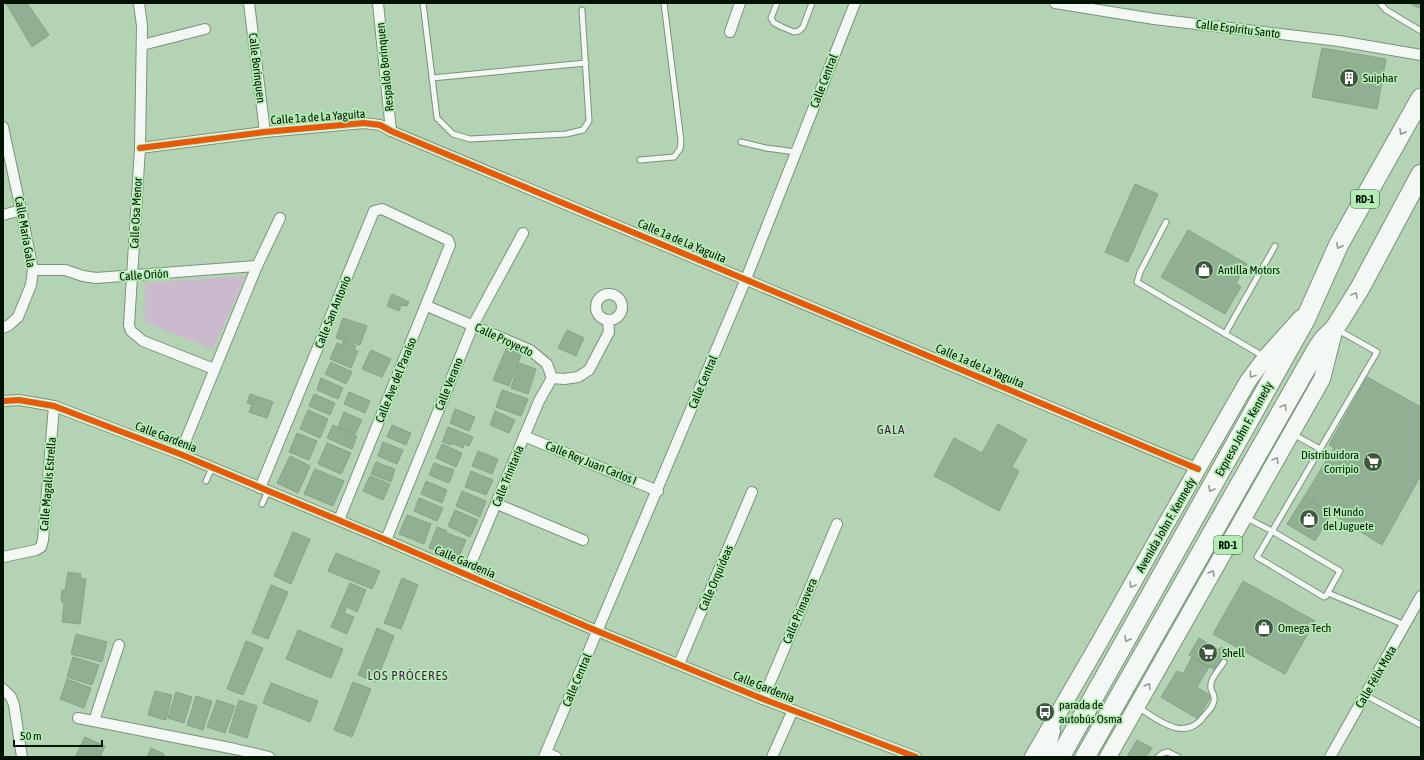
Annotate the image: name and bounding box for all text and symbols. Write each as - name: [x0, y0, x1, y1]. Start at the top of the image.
- street label: Calle Espíritu Santo: [1195, 17, 1281, 41]
- street label: Respaldo Borinquen: [373, 22, 397, 112]
- street label: Calle Borinquen: [246, 32, 268, 104]
- street label: Calle Central: [807, 51, 841, 110]
- building icon: Suiphar: [1338, 67, 1360, 89]
- place label: Suiphar: [1363, 71, 1398, 85]
- street label: Calle 1a de La Yaguita: [270, 107, 366, 127]
- one-way arrow: [1400, 128, 1407, 135]
- street label: Calle Osa Menor: [127, 177, 145, 249]
- road number: RD-1: [1351, 190, 1379, 208]
- street label: Calle María Gala: [12, 195, 38, 269]
- street label: Calle 1a de La Yaguita: [636, 216, 728, 266]
- one-way arrow: [1336, 241, 1344, 249]
- shop icon: Antilla Motors: [1193, 259, 1215, 281]
- place label: Antilla Motors: [1218, 263, 1280, 277]
- street label: Calle Orión: [119, 266, 169, 284]
- street label: Calle San Antonio: [312, 273, 354, 350]
- one-way arrow: [1351, 292, 1358, 299]
- street label: Calle Proyecto: [473, 320, 536, 360]
- street label: Calle Ave del Paraíso: [373, 335, 420, 425]
- street label: Calle 1a de La Yaguita: [934, 341, 1026, 391]
- street label: Calle Central: [686, 353, 721, 411]
- street label: Calle Verano: [432, 355, 466, 412]
- one-way arrow: [1250, 371, 1257, 378]
- street label: Expreso John F. Kennedy: [1212, 379, 1276, 479]
- one-way arrow: [1280, 404, 1287, 411]
- street label: Calle Gardenia: [133, 419, 199, 455]
- district label: GALA: [877, 422, 905, 437]
- street label: Calle Magalis Estrella: [37, 437, 59, 531]
- street label: Calle Rey Juan Carlos I: [543, 438, 639, 488]
- street label: Calle Trinitaria: [489, 443, 527, 509]
- place label: Distribuidora Corripio: [1301, 448, 1359, 476]
- supermarket icon: Distribuidora Corripio: [1362, 451, 1384, 473]
- one-way arrow: [1272, 457, 1279, 464]
- street label: Avenida John F. Kennedy: [1133, 475, 1199, 575]
- one-way arrow: [1208, 485, 1215, 492]
- place label: El Mundo del Juguete: [1323, 505, 1374, 533]
- shop icon: El Mundo del Juguete: [1298, 508, 1320, 530]
- road number: RD-1: [1214, 536, 1242, 554]
- street label: Calle Gardenia: [432, 543, 498, 581]
- street label: Calle Orquídeas: [696, 543, 736, 613]
- one-way arrow: [1207, 570, 1214, 577]
- street label: Calle Primavera: [780, 576, 820, 646]
- one-way arrow: [1129, 581, 1136, 588]
- shop icon: Omega Tech: [1253, 617, 1275, 639]
- place label: Omega Tech: [1278, 621, 1331, 635]
- one-way arrow: [1124, 635, 1131, 642]
- supermarket icon: Shell: [1197, 642, 1219, 664]
- street label: Calle Félix Mota: [1353, 643, 1399, 711]
- place label: Shell: [1222, 646, 1245, 660]
- street label: Calle Central: [560, 651, 595, 709]
- district label: LOS PRÓCERES: [368, 668, 448, 683]
- street label: Calle Gardenia: [731, 668, 797, 706]
- one-way arrow: [1144, 683, 1151, 691]
- place label: parada de autobús Osma: [1059, 698, 1122, 726]
- bus stop icon: parada de autobús Osma: [1034, 701, 1056, 723]
- scale bar: [14, 722, 102, 748]
- text: 50 m: [20, 729, 42, 743]

